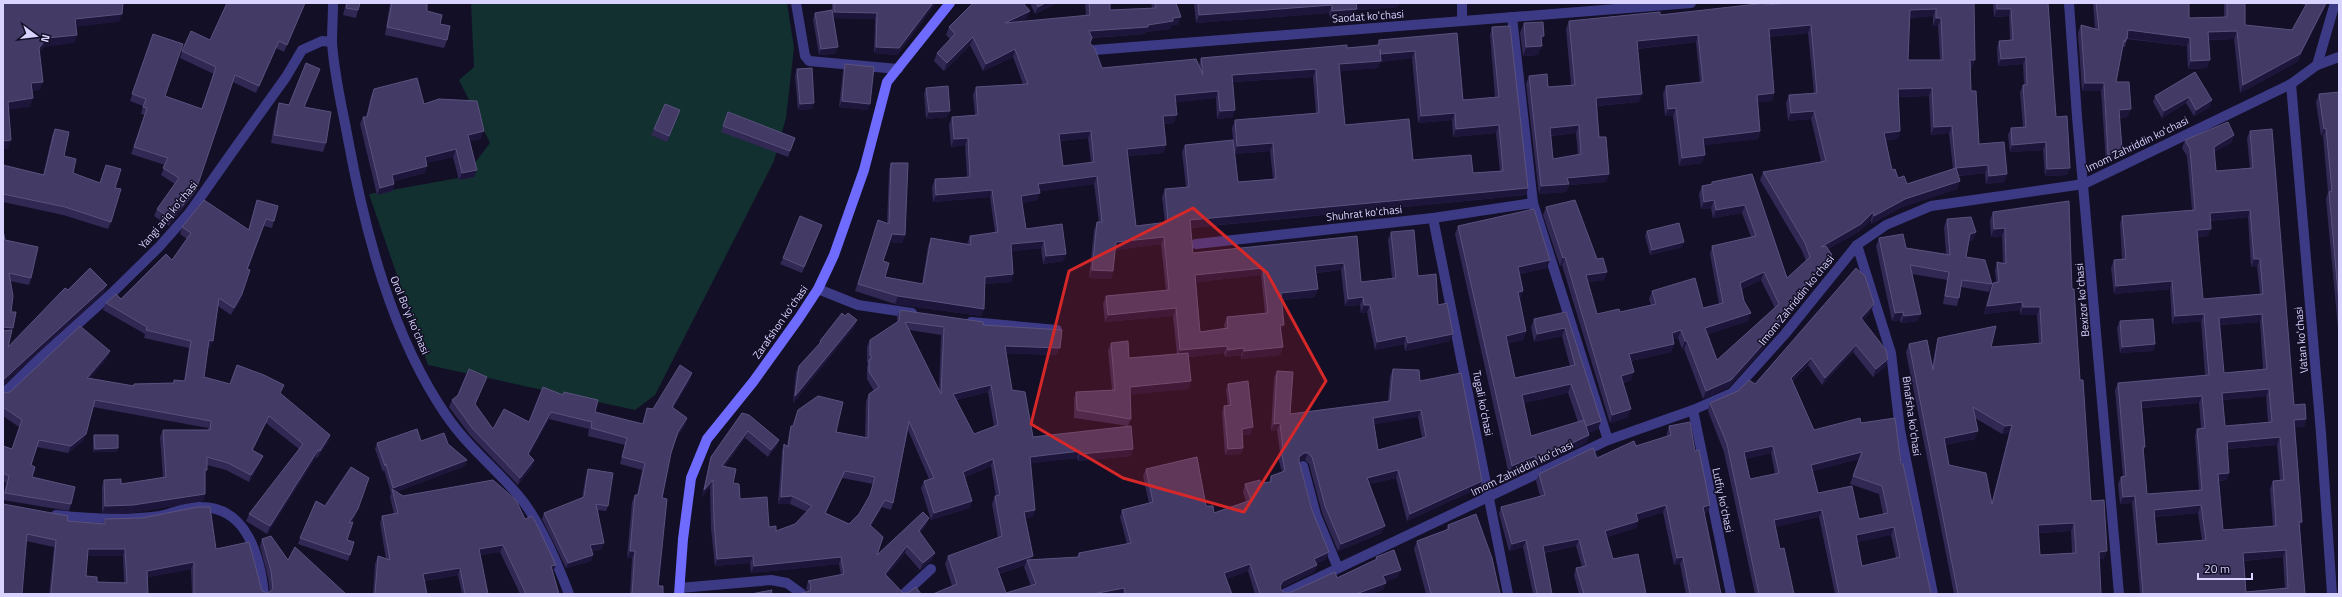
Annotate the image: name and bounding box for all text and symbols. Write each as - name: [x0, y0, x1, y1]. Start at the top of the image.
- street label: Saodat koʻchasi: [1332, 6, 1404, 26]
- north arrow: [16, 16, 56, 56]
- text: N: [37, 33, 54, 44]
- street label: Imom Zahriddin koʻchasi: [2083, 112, 2191, 176]
- street label: Yangi ariq koʻchasi: [135, 178, 201, 252]
- street label: Shuhrat koʻchasi: [1325, 201, 1403, 225]
- street label: Imom Zahriddin koʻchasi: [1754, 251, 1838, 349]
- street label: Bexizor koʻchasi: [2071, 263, 2093, 337]
- street label: Orol Boʻyi koʻchasi: [386, 273, 434, 357]
- street label: Zarafshon koʻchasi: [749, 282, 811, 362]
- street label: Vatan koʻchasi: [2290, 306, 2312, 374]
- street label: Tugali koʻchasi: [1469, 369, 1497, 437]
- street label: Binafsha koʻchasi: [1898, 375, 1926, 457]
- street label: Imom Zahriddin koʻchasi: [1468, 436, 1576, 500]
- street label: Lutfiy koʻchasi: [1708, 466, 1738, 534]
- scale bar: [2198, 555, 2252, 581]
- text: 20 m: [2204, 559, 2230, 578]

